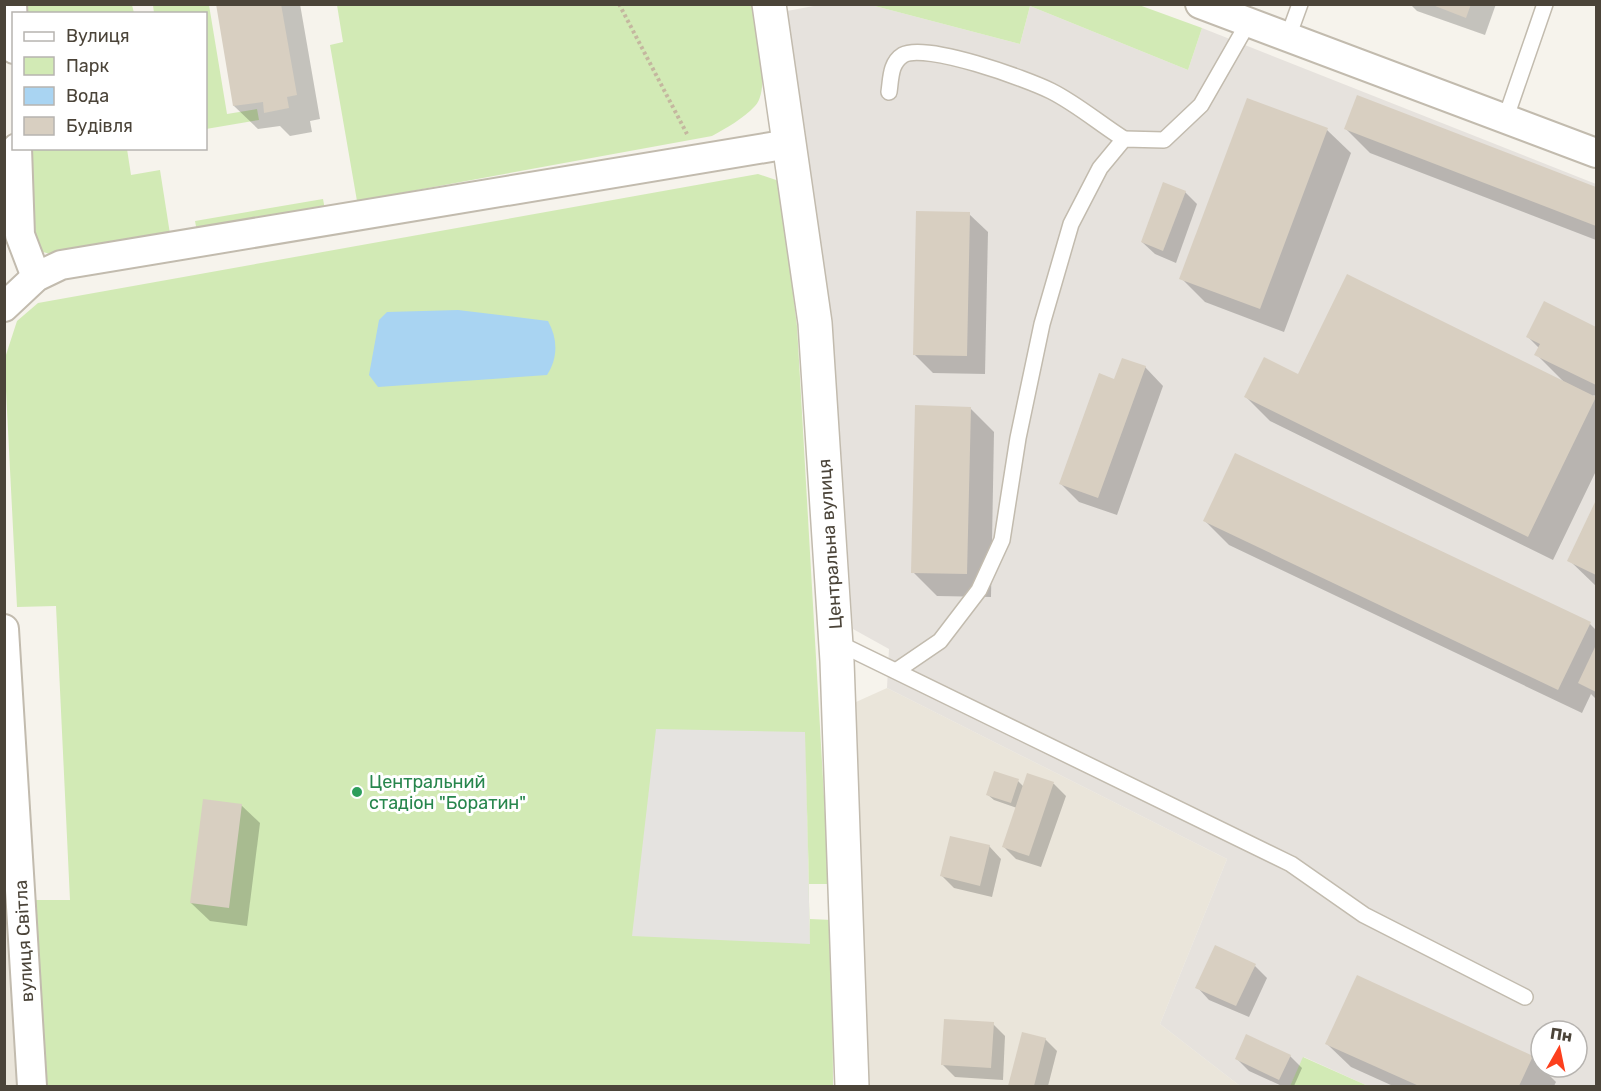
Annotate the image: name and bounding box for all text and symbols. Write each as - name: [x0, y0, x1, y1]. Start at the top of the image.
- legend: [12, 12, 207, 150]
- text: Вулиця: [66, 25, 130, 47]
- text: Парк: [66, 55, 110, 77]
- text: Вода: [66, 85, 109, 107]
- text: Будівля: [66, 115, 133, 137]
- street label: Центральна вулиця: [813, 458, 847, 630]
- place label: Центральний стадіон "Боратин": [369, 771, 526, 814]
- marker: Центральний стадіон "Боратин": [350, 785, 364, 799]
- street label: вулиця Світла: [10, 879, 38, 1003]
- north arrow: [1529, 1019, 1589, 1079]
- text: Пн: [1549, 1024, 1574, 1046]

